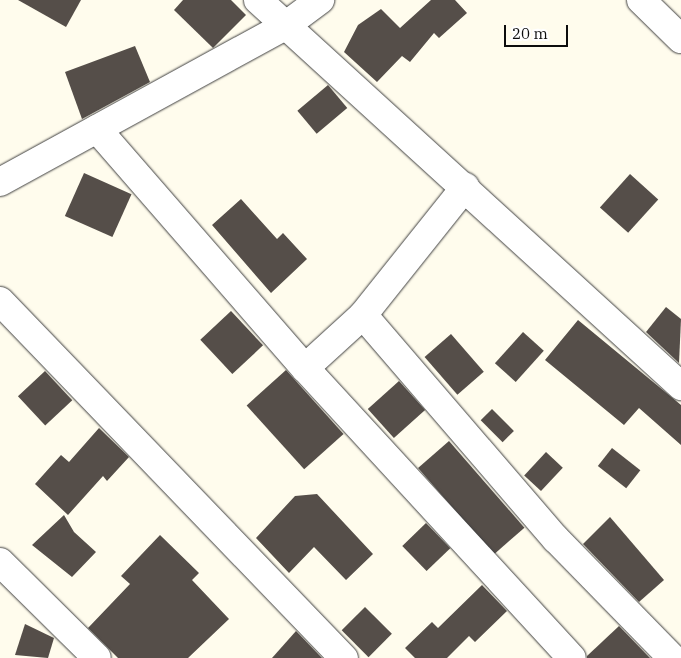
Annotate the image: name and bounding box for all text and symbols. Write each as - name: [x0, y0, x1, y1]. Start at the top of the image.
- scale bar: [506, 15, 570, 47]
- text: 20 m: [512, 24, 548, 43]

